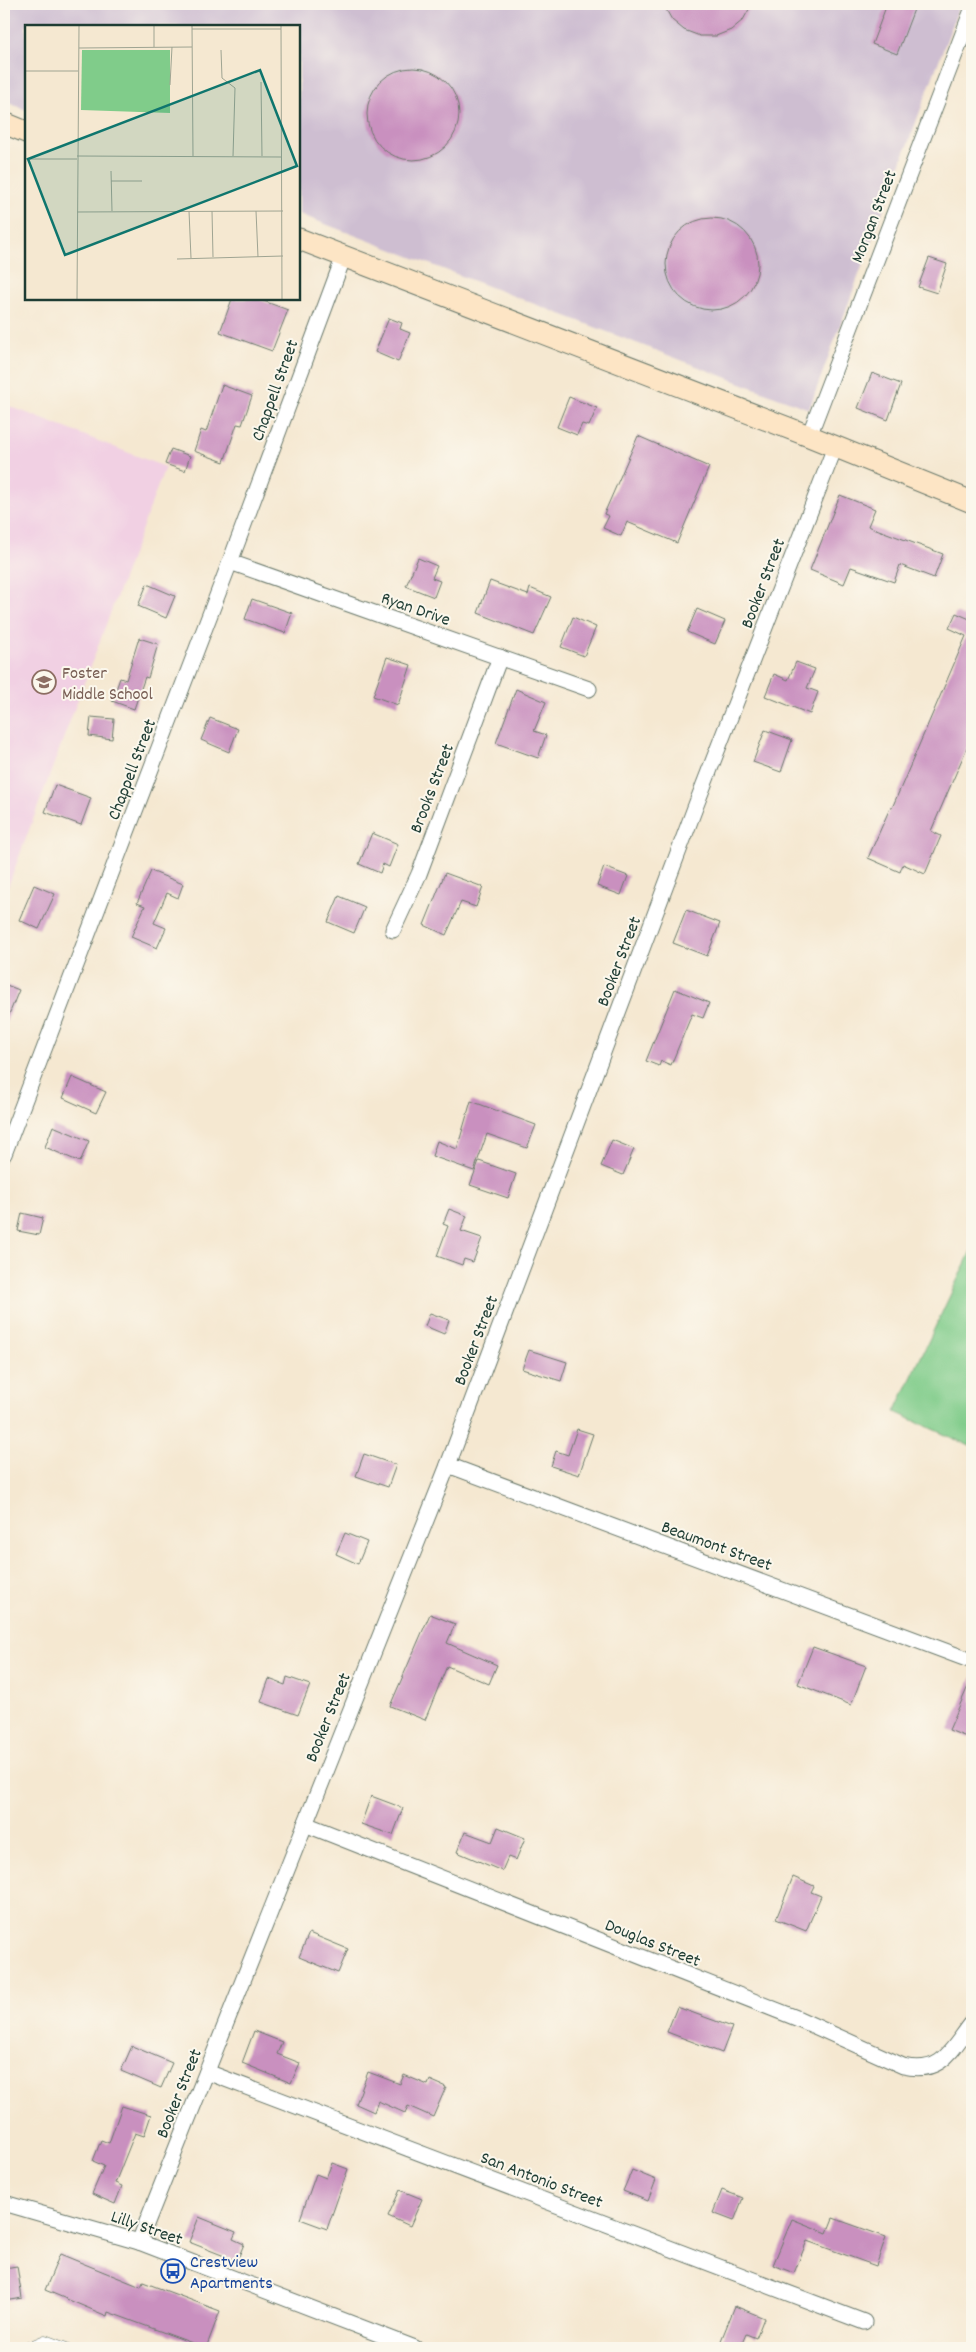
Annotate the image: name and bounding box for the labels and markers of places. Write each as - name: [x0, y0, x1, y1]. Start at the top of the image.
- place label: Foster Middle School: [62, 662, 153, 708]
- school or university icon: Foster Middle School: [31, 669, 57, 695]
- place label: Crestview Apartments: [190, 2251, 273, 2297]
- bus stop icon: Crestview Apartments: [160, 2258, 186, 2284]

